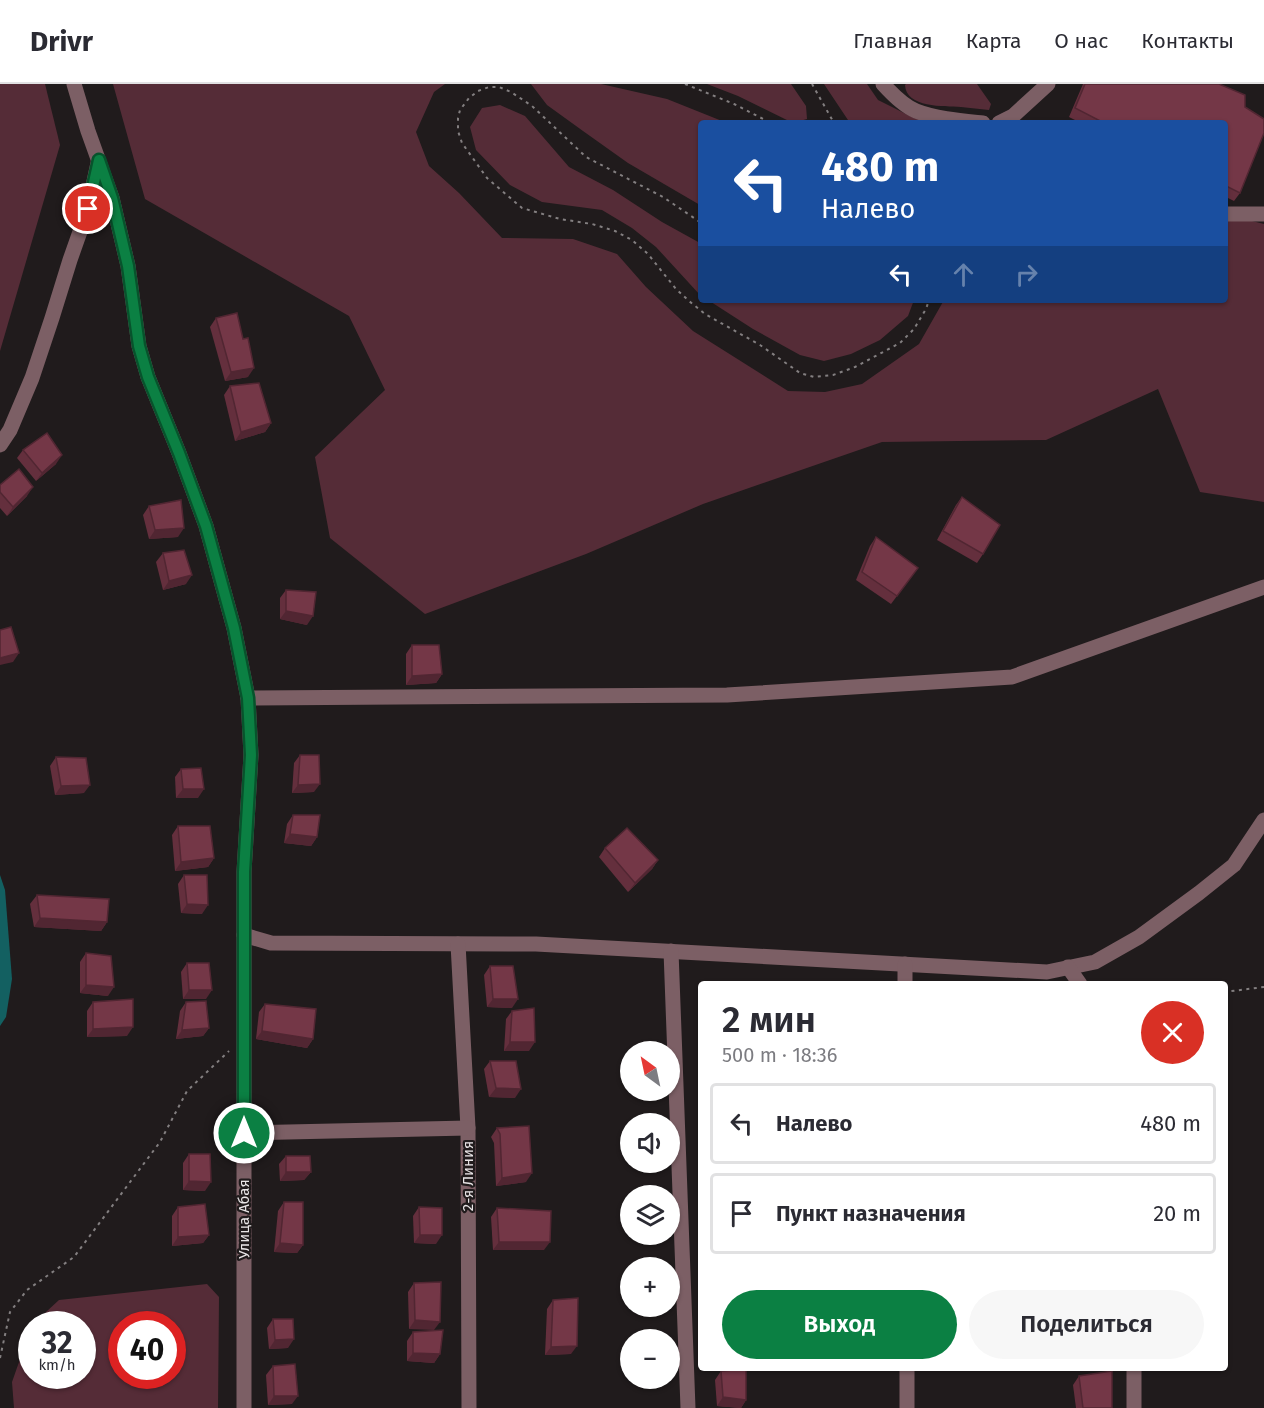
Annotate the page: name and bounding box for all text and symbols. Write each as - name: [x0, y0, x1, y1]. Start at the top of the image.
- text: Drivr: [30, 25, 93, 58]
- text: Главная: [853, 28, 933, 54]
- text: Карта: [966, 28, 1021, 54]
- text: О нас: [1054, 28, 1108, 54]
- text: Контакты: [1141, 28, 1234, 54]
- text: 480 m: [821, 142, 939, 192]
- icon: left: [722, 144, 800, 222]
- pin: [62, 183, 113, 234]
- icon: arrive: [71, 192, 104, 225]
- text: Налево: [821, 193, 915, 225]
- icon: left: [884, 258, 917, 291]
- icon: ahead: [947, 258, 980, 291]
- icon: right: [1010, 258, 1043, 291]
- text: 2 мин: [722, 998, 816, 1042]
- button: close: [1141, 1001, 1204, 1064]
- north arrow: [620, 1041, 680, 1101]
- map controls: [620, 1041, 680, 1389]
- text: 500 m · 18:36: [722, 1043, 837, 1067]
- position arrow: [212, 1101, 276, 1165]
- icon: left: [725, 1107, 758, 1140]
- text: Налево: [776, 1110, 852, 1137]
- text: 480 m: [1140, 1110, 1201, 1137]
- button: sound: [620, 1113, 680, 1173]
- street label: 2-я Линия: [459, 1141, 477, 1211]
- street label: Улица Абая: [235, 1179, 253, 1259]
- button: layers: [620, 1185, 680, 1245]
- icon: arrive: [725, 1197, 758, 1230]
- text: Пункт назначения: [776, 1200, 966, 1227]
- text: 20 m: [1153, 1200, 1201, 1227]
- button: +: [620, 1257, 680, 1317]
- button: Выход: [722, 1290, 957, 1359]
- button: Поделиться: [969, 1290, 1204, 1359]
- speed limit sign: 40: [108, 1311, 186, 1389]
- text: 32: [42, 1325, 72, 1361]
- button: −: [620, 1329, 680, 1389]
- text: km/h: [38, 1356, 76, 1374]

